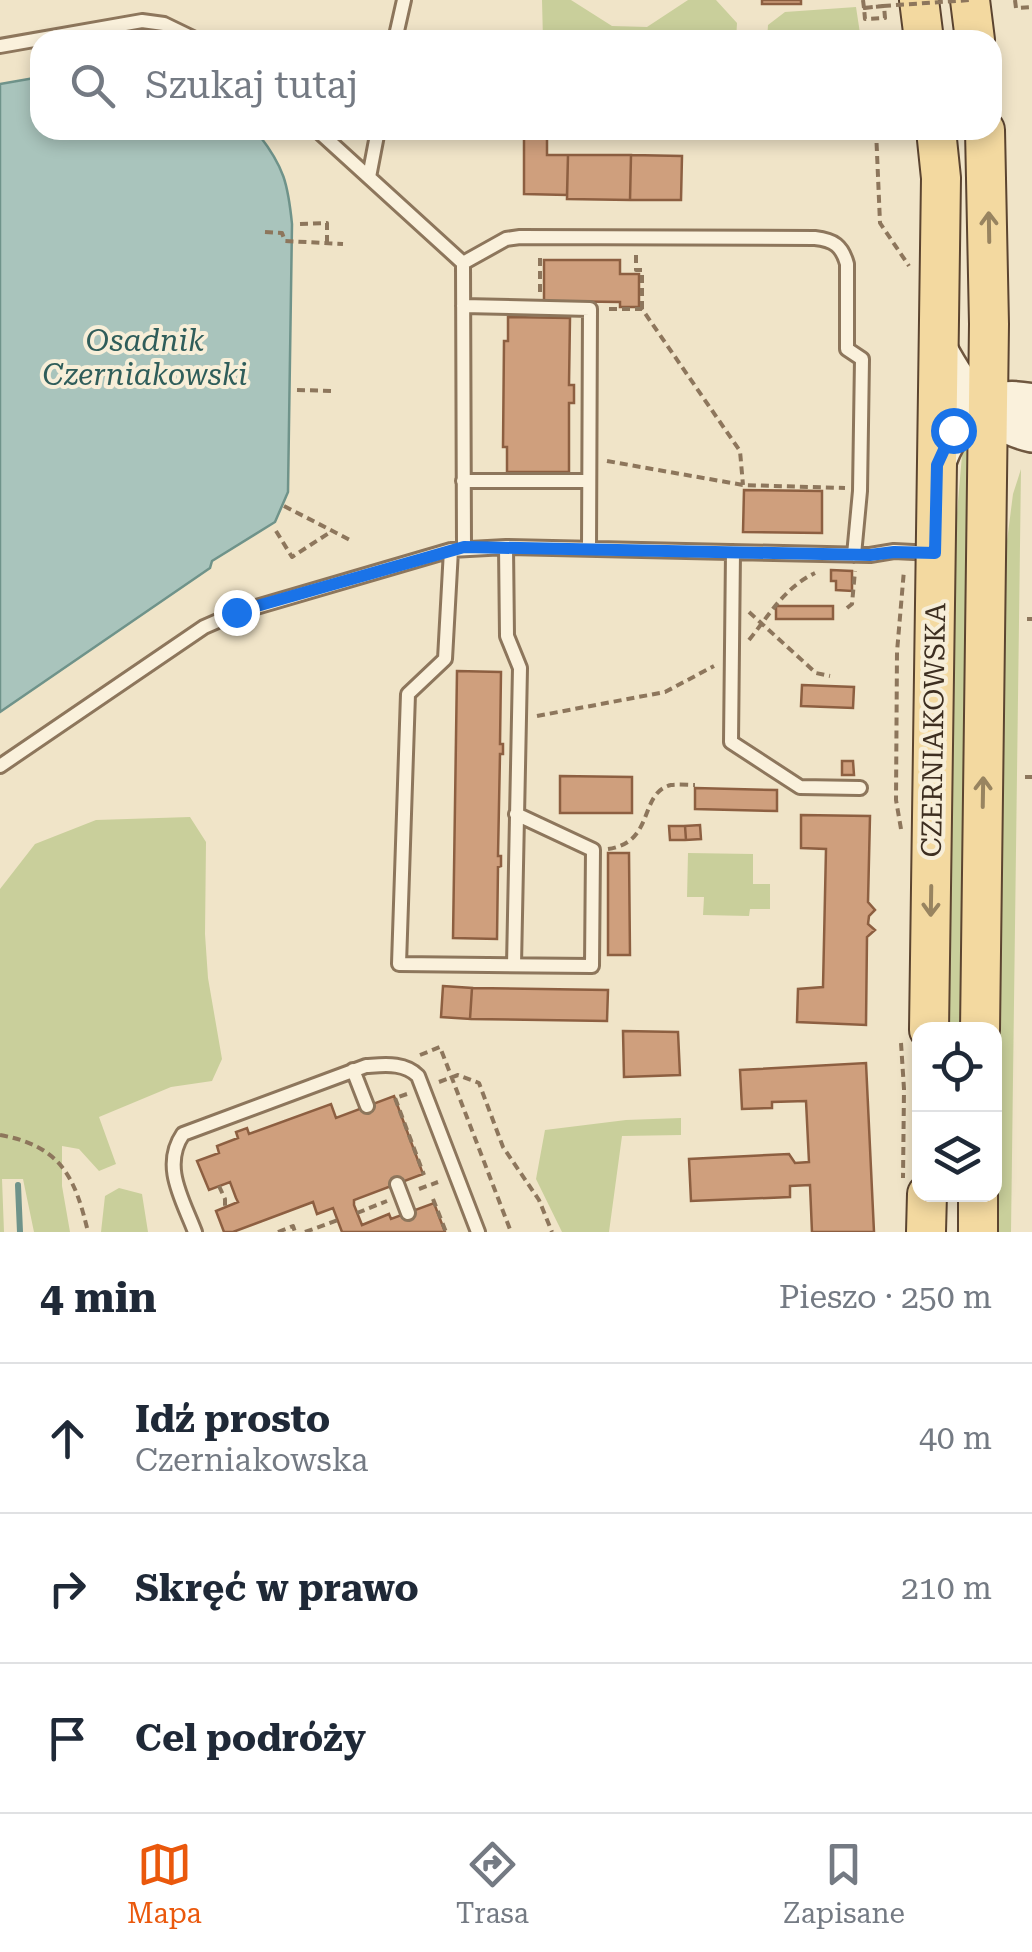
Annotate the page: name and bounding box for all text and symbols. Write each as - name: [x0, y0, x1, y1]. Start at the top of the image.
- search box: [30, 30, 1002, 140]
- icon: search: [65, 58, 120, 113]
- text: Szukaj tutaj: [145, 63, 358, 107]
- one-way arrow: [980, 211, 998, 244]
- water label: Osadnik Czerniakowski: [43, 323, 247, 392]
- route start: [931, 408, 977, 454]
- route end: [214, 590, 260, 636]
- street label: CZERNIAKOWSKA: [915, 602, 952, 858]
- one-way arrow: [974, 777, 992, 810]
- one-way arrow: [922, 884, 940, 917]
- map controls: [912, 1022, 1002, 1202]
- button: locate: [912, 1022, 1002, 1112]
- button: layers: [912, 1112, 1002, 1202]
- text: 4 min: [40, 1273, 157, 1322]
- text: Pieszo · 250 m: [779, 1278, 992, 1316]
- text: Idź prosto: [135, 1397, 330, 1441]
- icon: ahead: [40, 1411, 95, 1466]
- text: 40 m: [919, 1419, 992, 1457]
- text: Czerniakowska: [135, 1441, 368, 1479]
- icon: right: [40, 1561, 95, 1616]
- text: Skręć w prawo: [135, 1566, 419, 1610]
- text: 210 m: [901, 1569, 992, 1607]
- icon: arrive: [40, 1711, 95, 1766]
- text: Cel podróży: [135, 1716, 366, 1760]
- tab: Mapa: [127, 1837, 202, 1930]
- tab: Trasa: [456, 1837, 529, 1930]
- tab: Zapisane: [783, 1837, 905, 1930]

